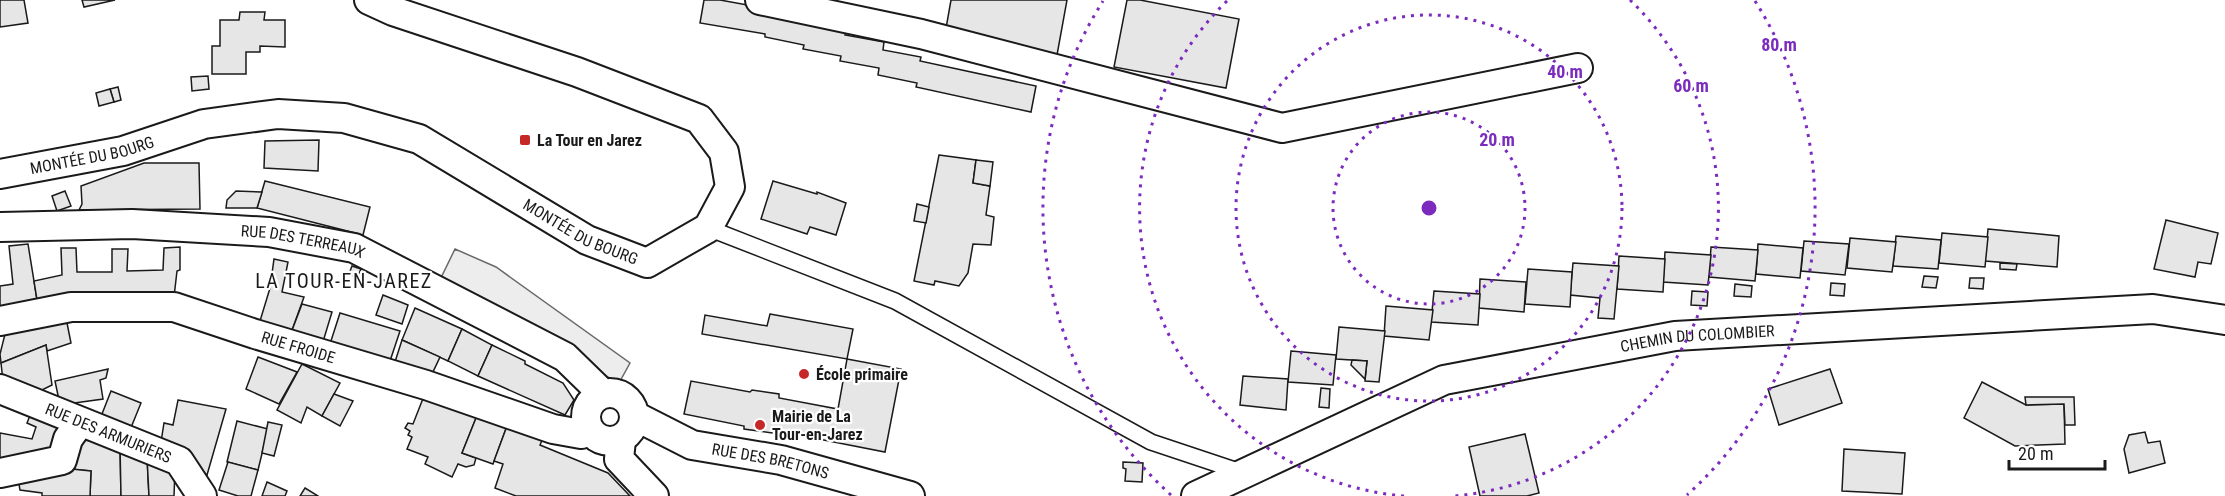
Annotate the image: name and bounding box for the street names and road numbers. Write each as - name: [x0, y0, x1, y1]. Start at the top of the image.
- street label: MONTÉE DU BOURG: [29, 132, 157, 178]
- street label: MONTÉE DU BOURG: [520, 195, 641, 269]
- street label: RUE DES TERREAUX: [240, 221, 368, 262]
- street label: CHEMIN DU COLOMBIER: [1619, 321, 1776, 356]
- street label: RUE FROIDE: [259, 327, 337, 367]
- street label: RUE DES ARMURIERS: [43, 399, 174, 467]
- street label: RUE DES BRETONS: [710, 440, 831, 483]

